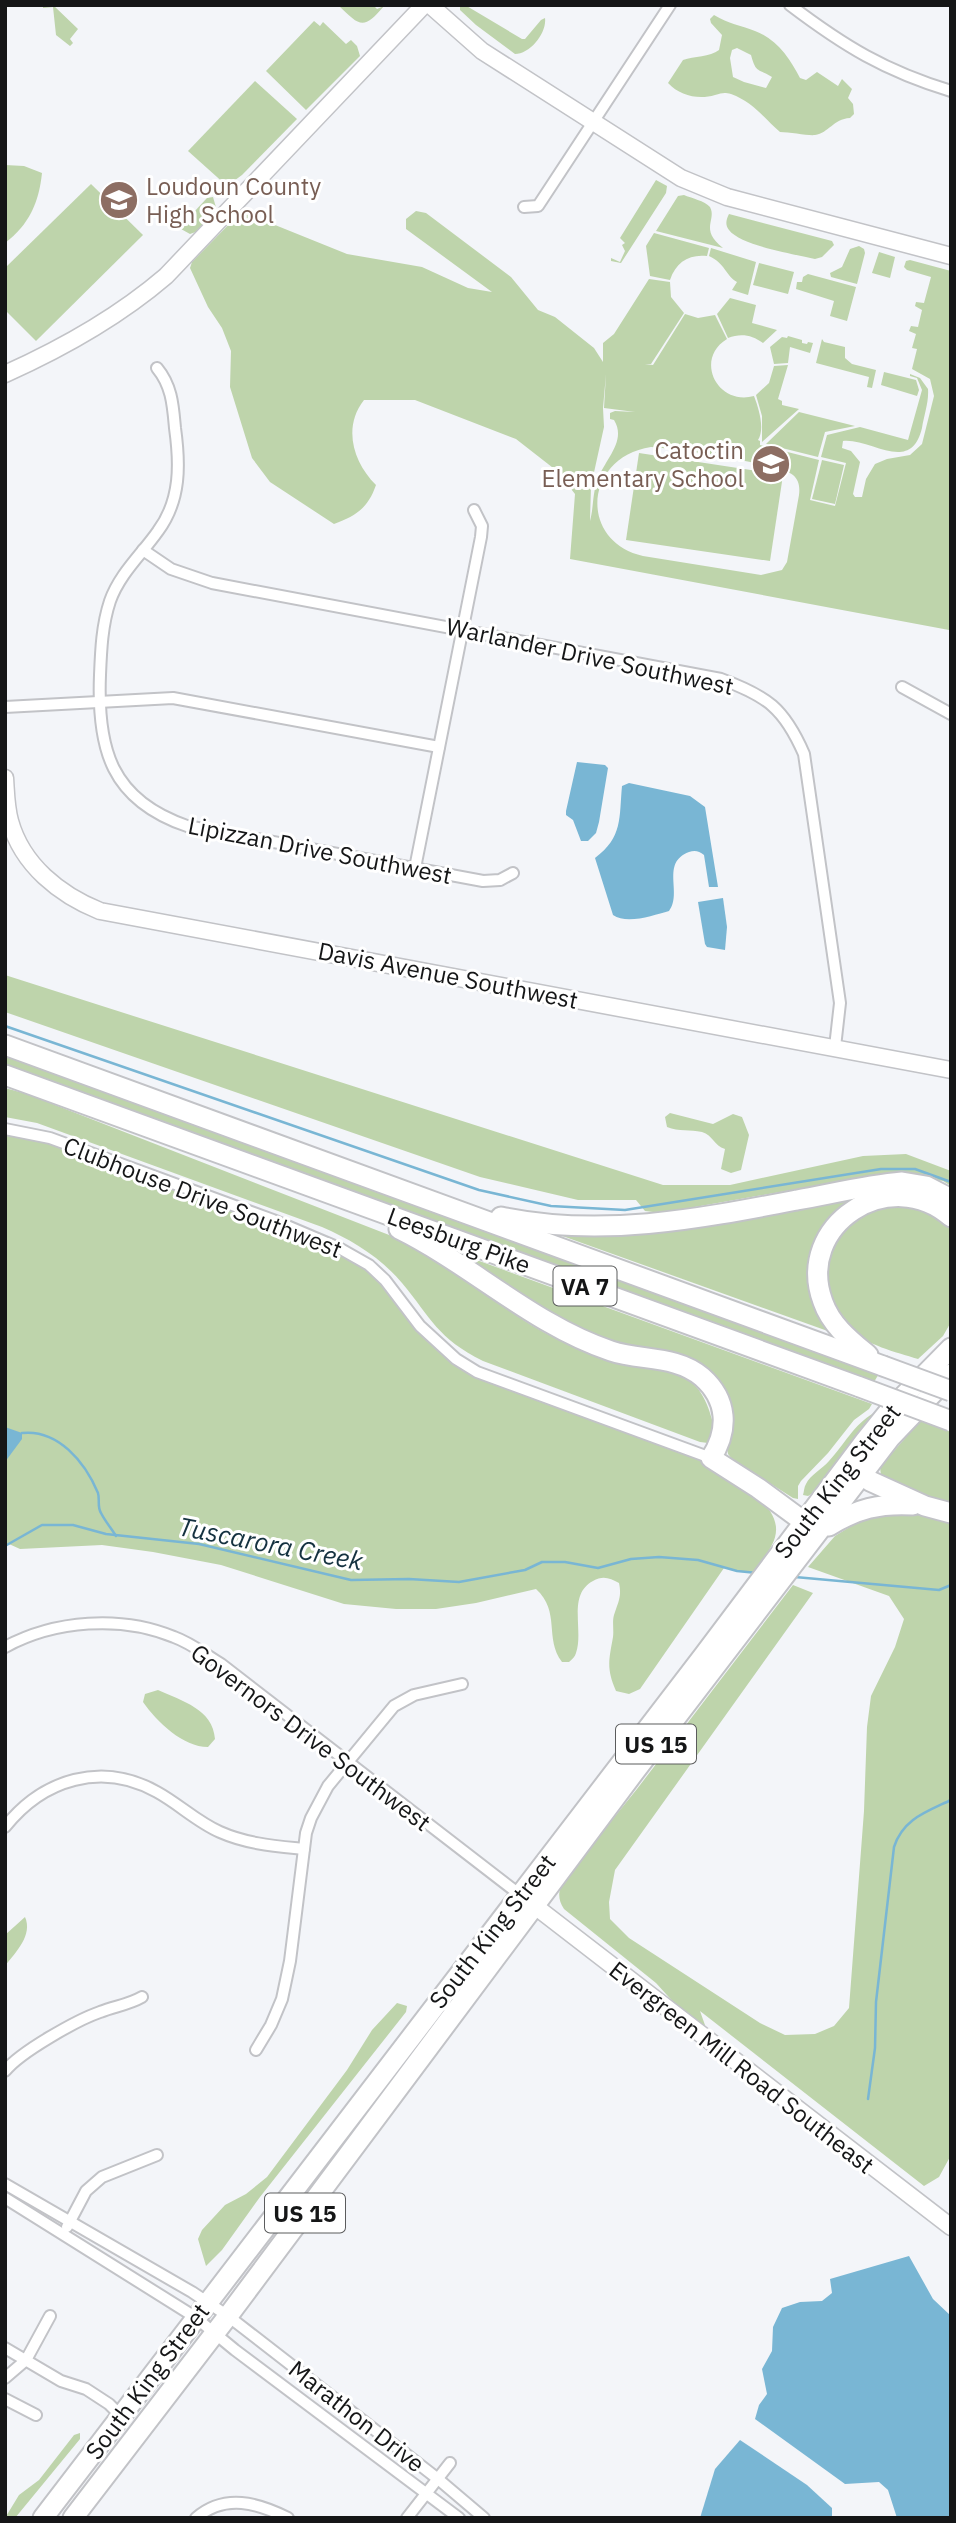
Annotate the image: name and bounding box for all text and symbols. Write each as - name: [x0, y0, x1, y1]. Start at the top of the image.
- place label: Loudoun County High School: [146, 170, 321, 230]
- school or university icon: Loudoun County High School: [98, 179, 140, 221]
- place label: Catoctin Elementary School: [542, 434, 744, 494]
- school or university icon: Catoctin Elementary School: [750, 443, 792, 485]
- street label: Warlander Drive Southwest: [443, 610, 737, 702]
- street label: Lipizzan Drive Southwest: [185, 809, 455, 891]
- street label: Davis Avenue Southwest: [315, 934, 581, 1016]
- street label: Clubhouse Drive Southwest: [59, 1129, 347, 1265]
- street label: Leesburg Pike: [383, 1199, 535, 1281]
- road number: VA 7: [554, 1266, 616, 1306]
- street label: South King Street: [767, 1397, 907, 1565]
- water label: Tuscarora Creek: [176, 1508, 366, 1578]
- street label: Governors Drive Southwest: [185, 1636, 437, 1838]
- road number: US 15: [616, 1724, 696, 1764]
- street label: South King Street: [422, 1847, 562, 2015]
- street label: Evergreen Mill Road Southeast: [603, 1953, 881, 2181]
- road number: US 15: [265, 2194, 345, 2232]
- street label: South King Street: [78, 2296, 216, 2466]
- street label: Marathon Drive: [282, 2353, 432, 2479]

